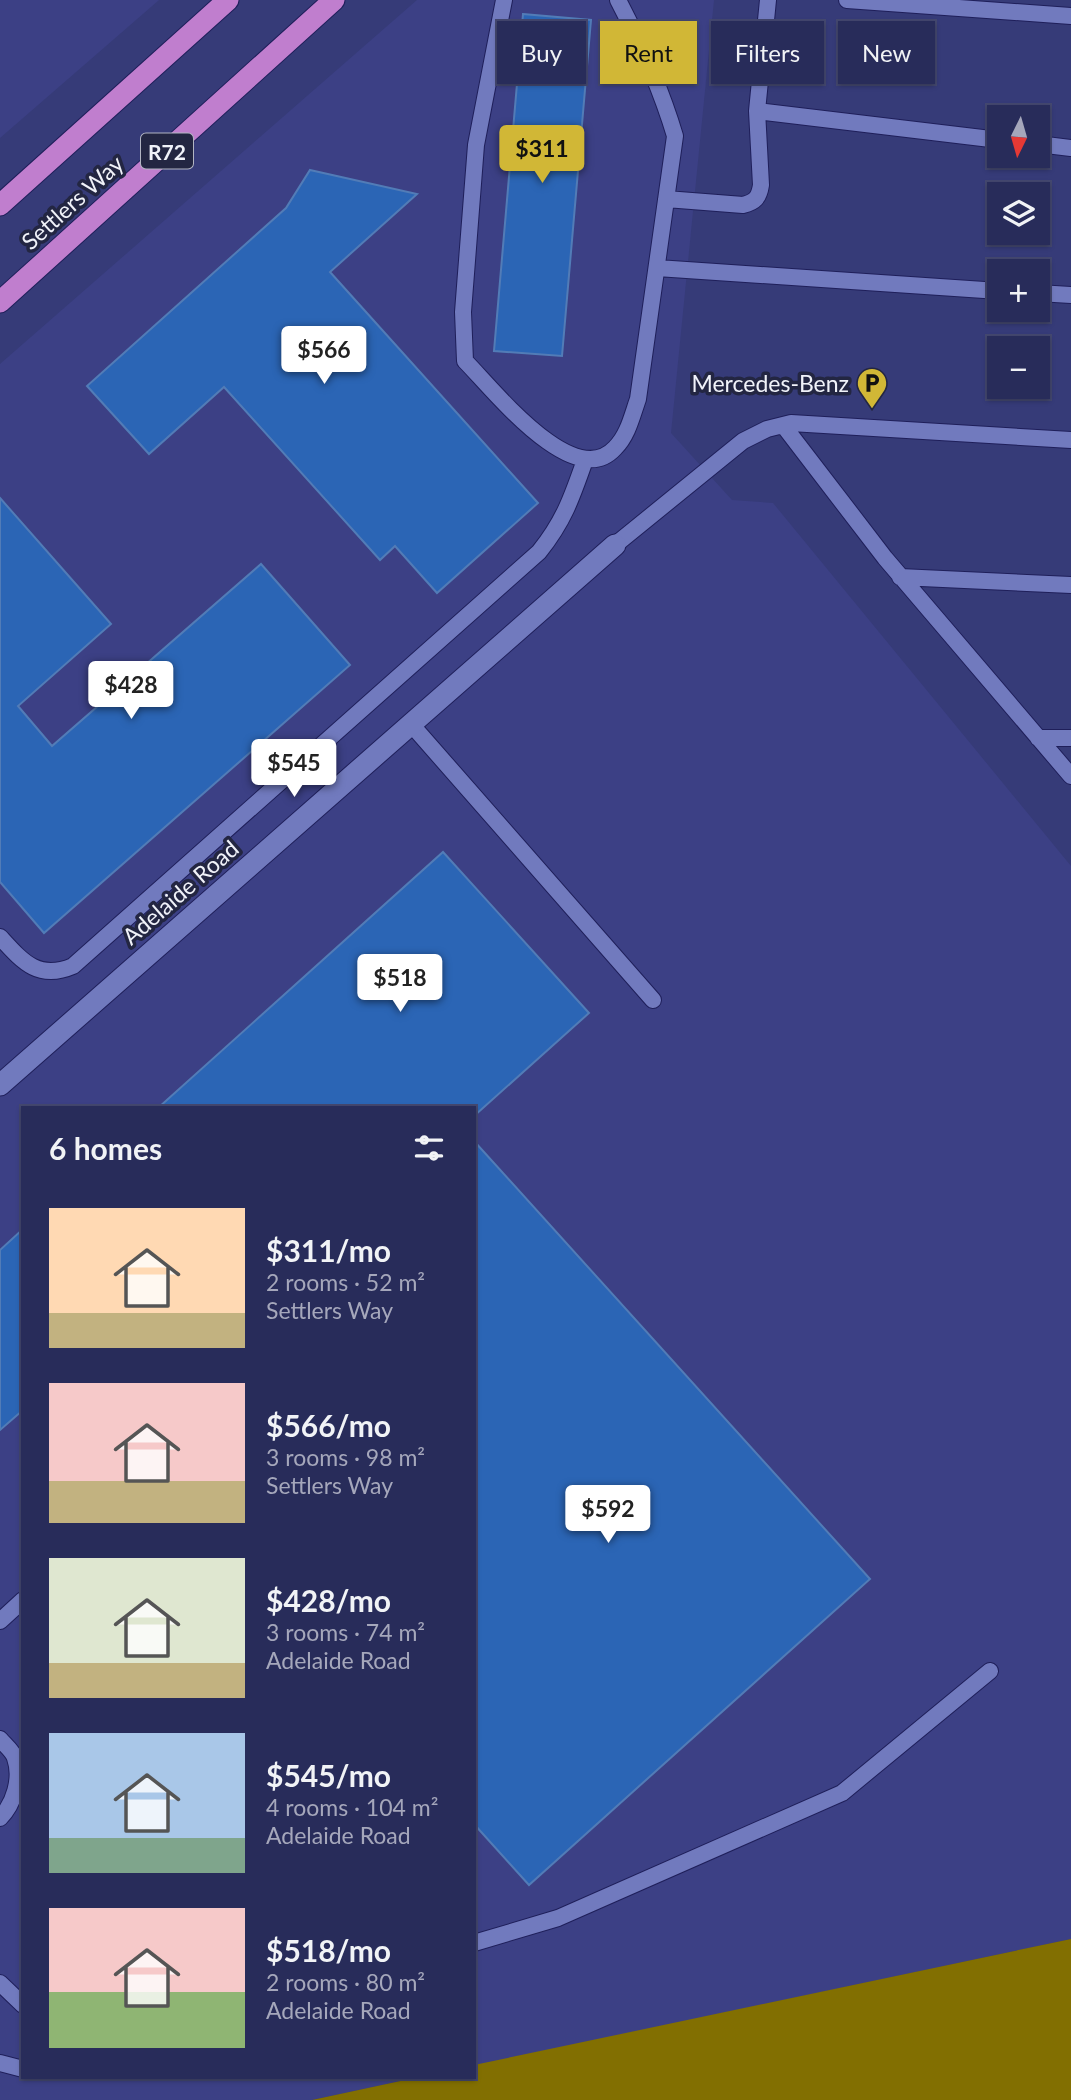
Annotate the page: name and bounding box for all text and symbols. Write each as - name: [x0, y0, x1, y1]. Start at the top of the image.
- chip: Buy: [497, 21, 586, 84]
- chip: Rent: [600, 21, 697, 84]
- chip: Filters: [711, 21, 824, 84]
- chip: New: [838, 21, 935, 84]
- north arrow: [987, 105, 1050, 168]
- map controls: [987, 105, 1050, 399]
- pin: $311: [501, 125, 583, 185]
- road number: R72: [141, 134, 193, 168]
- text: $311: [515, 134, 569, 162]
- street label: Settlers Way: [15, 149, 129, 255]
- button: layers: [987, 182, 1050, 245]
- button: +: [987, 259, 1050, 322]
- pin: $566: [283, 326, 365, 386]
- text: $566: [297, 335, 351, 363]
- button: −: [987, 336, 1050, 399]
- parking icon: Mercedes-Benz: [855, 366, 889, 410]
- place label: Mercedes-Benz: [691, 369, 849, 397]
- pin: $428: [90, 662, 172, 721]
- text: $428: [104, 670, 158, 698]
- pin: $545: [253, 740, 335, 799]
- text: $545: [267, 748, 321, 776]
- street label: Adelaide Road: [116, 834, 244, 950]
- pin: $518: [359, 954, 441, 1014]
- text: $518: [373, 963, 427, 991]
- icon: filters: [410, 1129, 448, 1167]
- text: 6 homes: [49, 1130, 162, 1166]
- text: $311/mo: [266, 1232, 391, 1268]
- icon: home: [105, 1236, 189, 1320]
- text: 2 rooms · 52 m²: [266, 1268, 425, 1296]
- text: Settlers Way: [266, 1296, 393, 1324]
- text: $566/mo: [266, 1407, 391, 1443]
- icon: home: [105, 1411, 189, 1495]
- text: 3 rooms · 98 m²: [266, 1443, 425, 1471]
- text: Settlers Way: [266, 1471, 393, 1499]
- pin: $592: [567, 1486, 649, 1545]
- text: $592: [581, 1494, 635, 1522]
- text: $428/mo: [266, 1582, 391, 1618]
- icon: home: [105, 1586, 189, 1670]
- text: 3 rooms · 74 m²: [266, 1618, 425, 1646]
- text: Adelaide Road: [266, 1646, 411, 1674]
- text: $545/mo: [266, 1757, 391, 1793]
- icon: home: [105, 1761, 189, 1845]
- text: 4 rooms · 104 m²: [266, 1793, 438, 1821]
- text: Adelaide Road: [266, 1821, 411, 1849]
- text: $518/mo: [266, 1932, 391, 1968]
- icon: home: [105, 1936, 189, 2020]
- text: 2 rooms · 80 m²: [266, 1968, 425, 1996]
- text: Adelaide Road: [266, 1996, 411, 2024]

